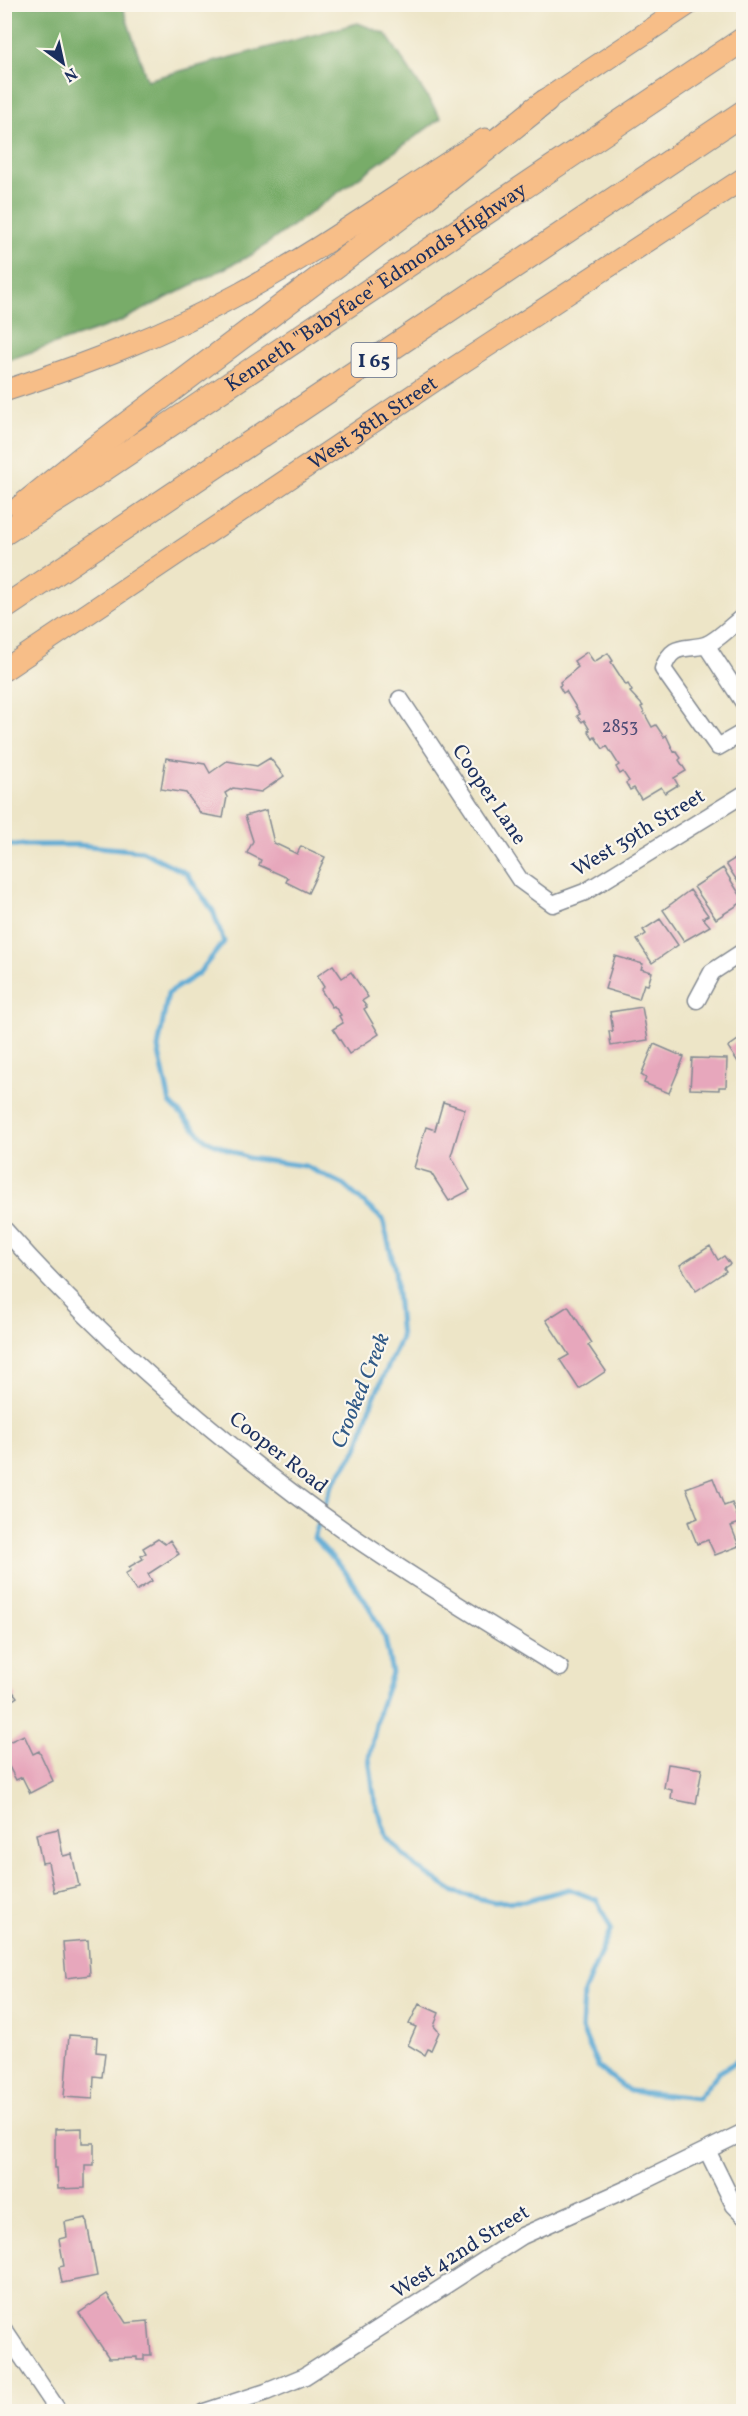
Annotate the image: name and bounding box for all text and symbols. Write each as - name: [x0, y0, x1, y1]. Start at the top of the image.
- north arrow: [33, 33, 93, 93]
- text: N: [59, 62, 81, 86]
- street label: Kenneth "Babyface" Edmonds Highway: [220, 176, 534, 399]
- road number: I 65: [352, 343, 397, 377]
- street label: West 38th Street: [303, 370, 444, 478]
- house number: 2853: [602, 715, 638, 740]
- street label: Cooper Lane: [444, 739, 533, 851]
- street label: West 39th Street: [567, 782, 711, 884]
- water label: Crooked Creek: [324, 1328, 399, 1453]
- street label: Cooper Road: [222, 1405, 334, 1501]
- street label: West 42nd Street: [386, 2198, 535, 2306]

